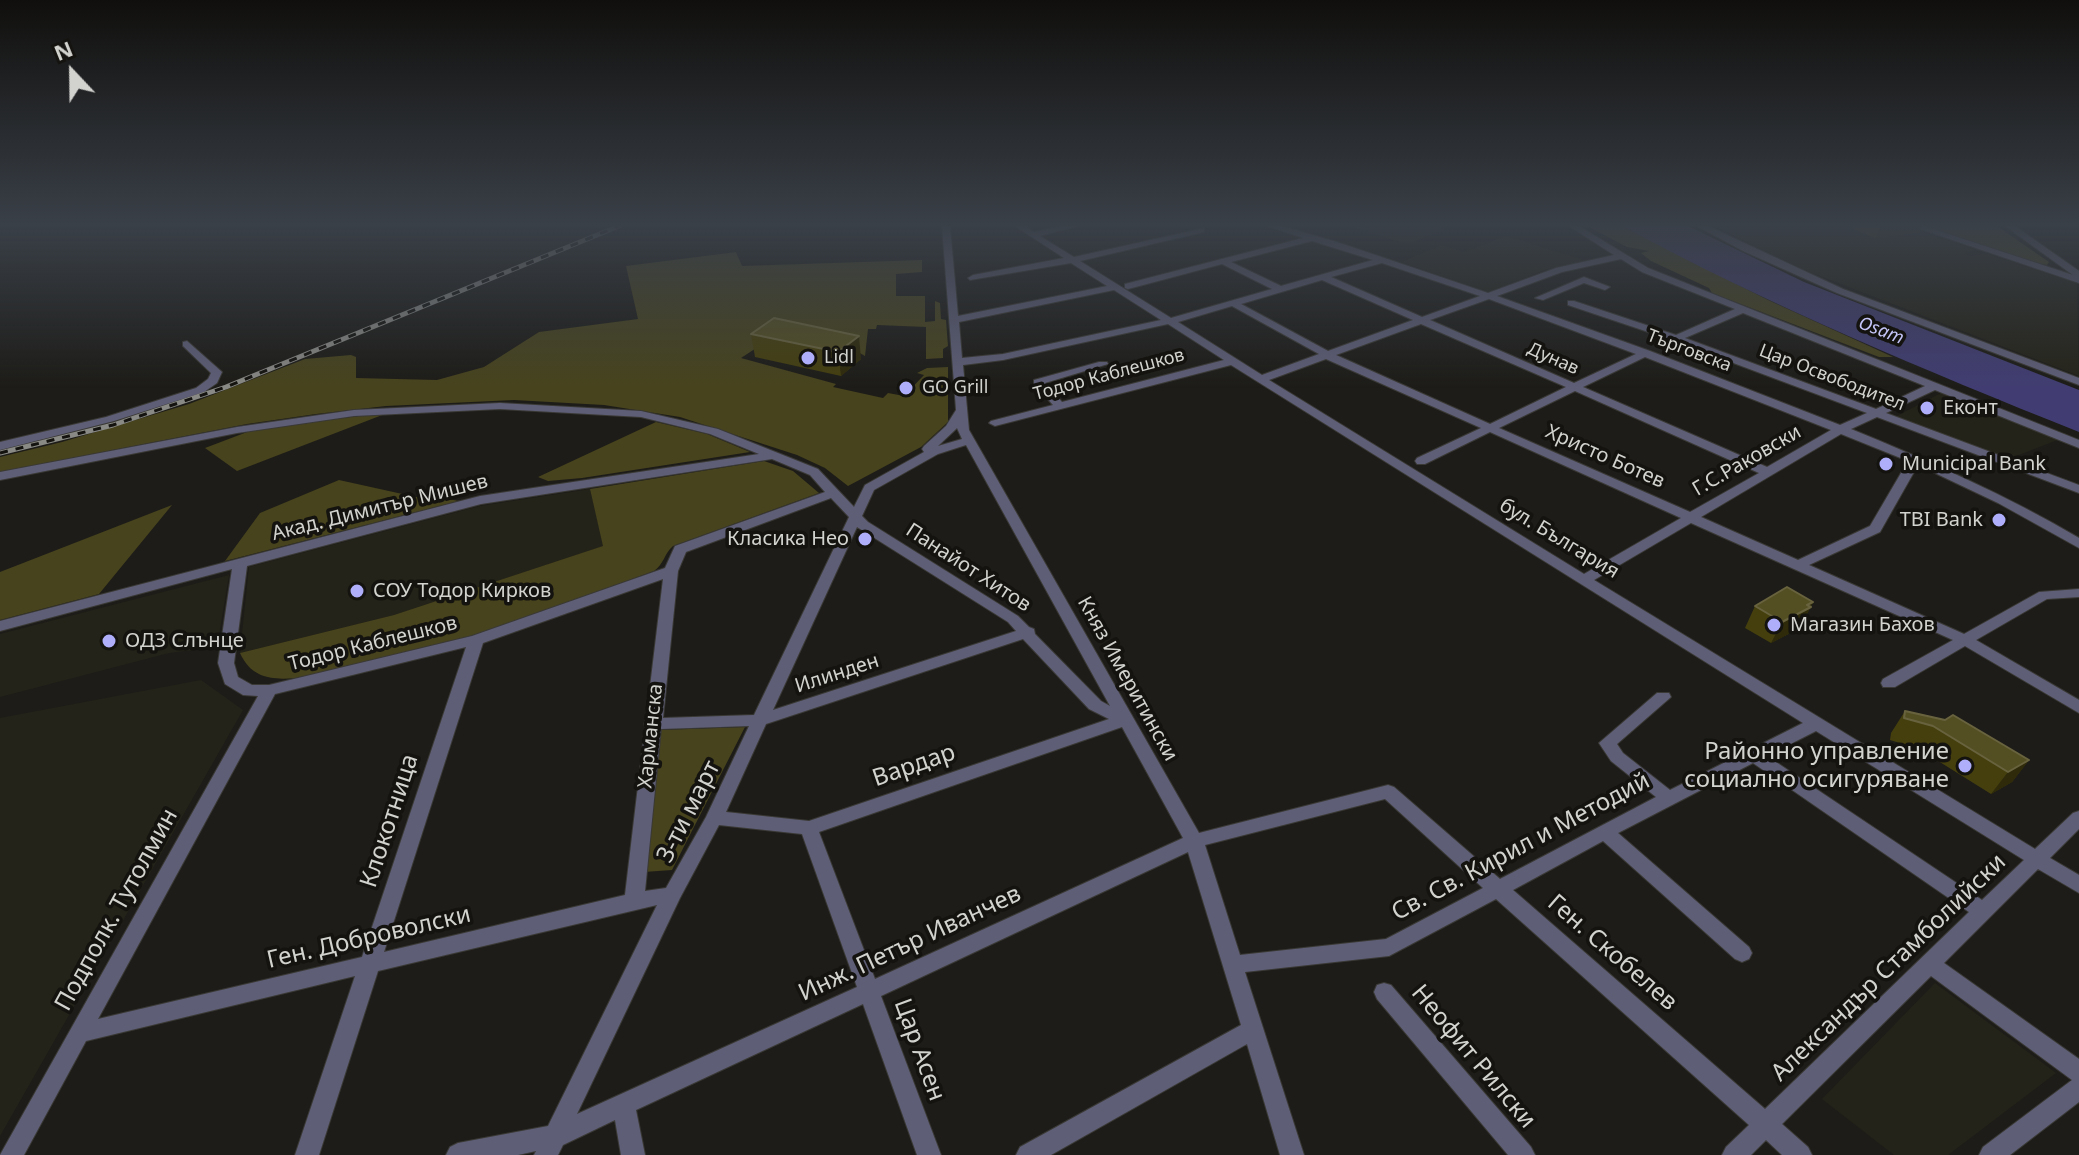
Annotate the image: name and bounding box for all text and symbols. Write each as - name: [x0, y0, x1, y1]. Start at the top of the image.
- north arrow: [32, 32, 112, 112]
- text: N: [49, 32, 77, 67]
- water label: Osam: [1855, 313, 1907, 349]
- street label: Търговска: [1644, 325, 1734, 377]
- street label: Дунав: [1524, 338, 1582, 380]
- street label: Цар Освободител: [1756, 340, 1908, 416]
- street label: Тодор Каблешков: [1031, 344, 1187, 406]
- place label: Lidl: [824, 347, 854, 369]
- marker: Lidl: [799, 349, 817, 367]
- place label: GO Grill: [922, 377, 988, 399]
- marker: GO Grill: [897, 379, 915, 397]
- place label: Еконт: [1943, 396, 1998, 420]
- marker: Еконт: [1918, 399, 1936, 417]
- street label: Христо Ботев: [1542, 420, 1668, 494]
- street label: Г.С.Раковски: [1688, 420, 1806, 502]
- place label: Municipal Bank: [1902, 452, 2046, 476]
- marker: Municipal Bank: [1877, 455, 1895, 473]
- street label: Акад. Димитър Мишев: [269, 470, 491, 546]
- street label: бул. България: [1495, 494, 1623, 584]
- place label: TBI Bank: [1900, 508, 1983, 532]
- marker: TBI Bank: [1990, 511, 2008, 529]
- street label: Панайот Хитов: [901, 519, 1035, 617]
- place label: Класика Нео: [727, 527, 849, 551]
- marker: Класика Нео: [856, 530, 874, 548]
- place label: СОУ Тодор Кирков: [373, 579, 551, 603]
- marker: СОУ Тодор Кирков: [348, 582, 366, 600]
- street label: Княз Имеритински: [1072, 593, 1182, 765]
- street label: Тодор Каблешков: [286, 611, 460, 677]
- place label: Магазин Бахов: [1790, 613, 1935, 637]
- marker: Магазин Бахов: [1765, 616, 1783, 634]
- place label: ОДЗ Слънце: [125, 629, 244, 653]
- marker: ОДЗ Слънце: [100, 632, 118, 650]
- street label: Илинден: [792, 649, 882, 699]
- street label: Харманска: [634, 683, 668, 789]
- street label: Вардар: [869, 738, 959, 794]
- place label: Районно управление социално осигуряване: [1684, 738, 1949, 794]
- street label: Клокотница: [355, 751, 425, 891]
- street label: 3-ти март: [651, 756, 727, 868]
- marker: Районно управление социално осигуряване: [1956, 757, 1974, 775]
- street label: Св. Св. Кирил и Методий: [1387, 767, 1655, 927]
- street label: Подполк. Тутолмин: [49, 804, 185, 1016]
- street label: Александър Стамболийски: [1766, 848, 2012, 1088]
- street label: Инж. Петър Иванчев: [794, 880, 1026, 1008]
- street label: Ген. Скобелев: [1541, 889, 1683, 1017]
- street label: Ген. Доброволски: [264, 901, 474, 975]
- street label: Неофит Рилски: [1405, 979, 1541, 1135]
- street label: Цар Асен: [887, 995, 951, 1105]

